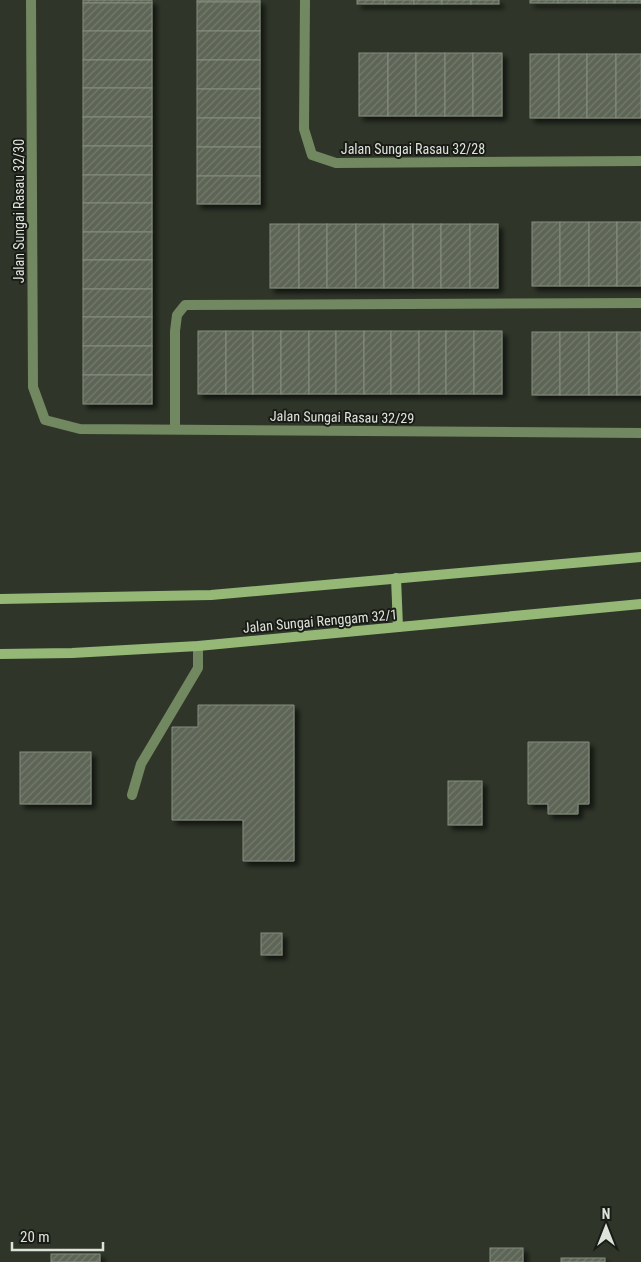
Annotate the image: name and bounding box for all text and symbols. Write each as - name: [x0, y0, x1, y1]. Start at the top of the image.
- street label: Jalan Sungai Rasau 32/30: [11, 139, 27, 283]
- street label: Jalan Sungai Rasau 32/28: [341, 141, 485, 157]
- street label: Jalan Sungai Rasau 32/29: [270, 408, 414, 426]
- street label: Jalan Sungai Renggam 32/1: [242, 606, 398, 636]
- north arrow: [581, 1202, 631, 1252]
- text: N: [602, 1206, 610, 1222]
- scale bar: [12, 1220, 104, 1252]
- text: 20 m: [20, 1228, 50, 1246]

